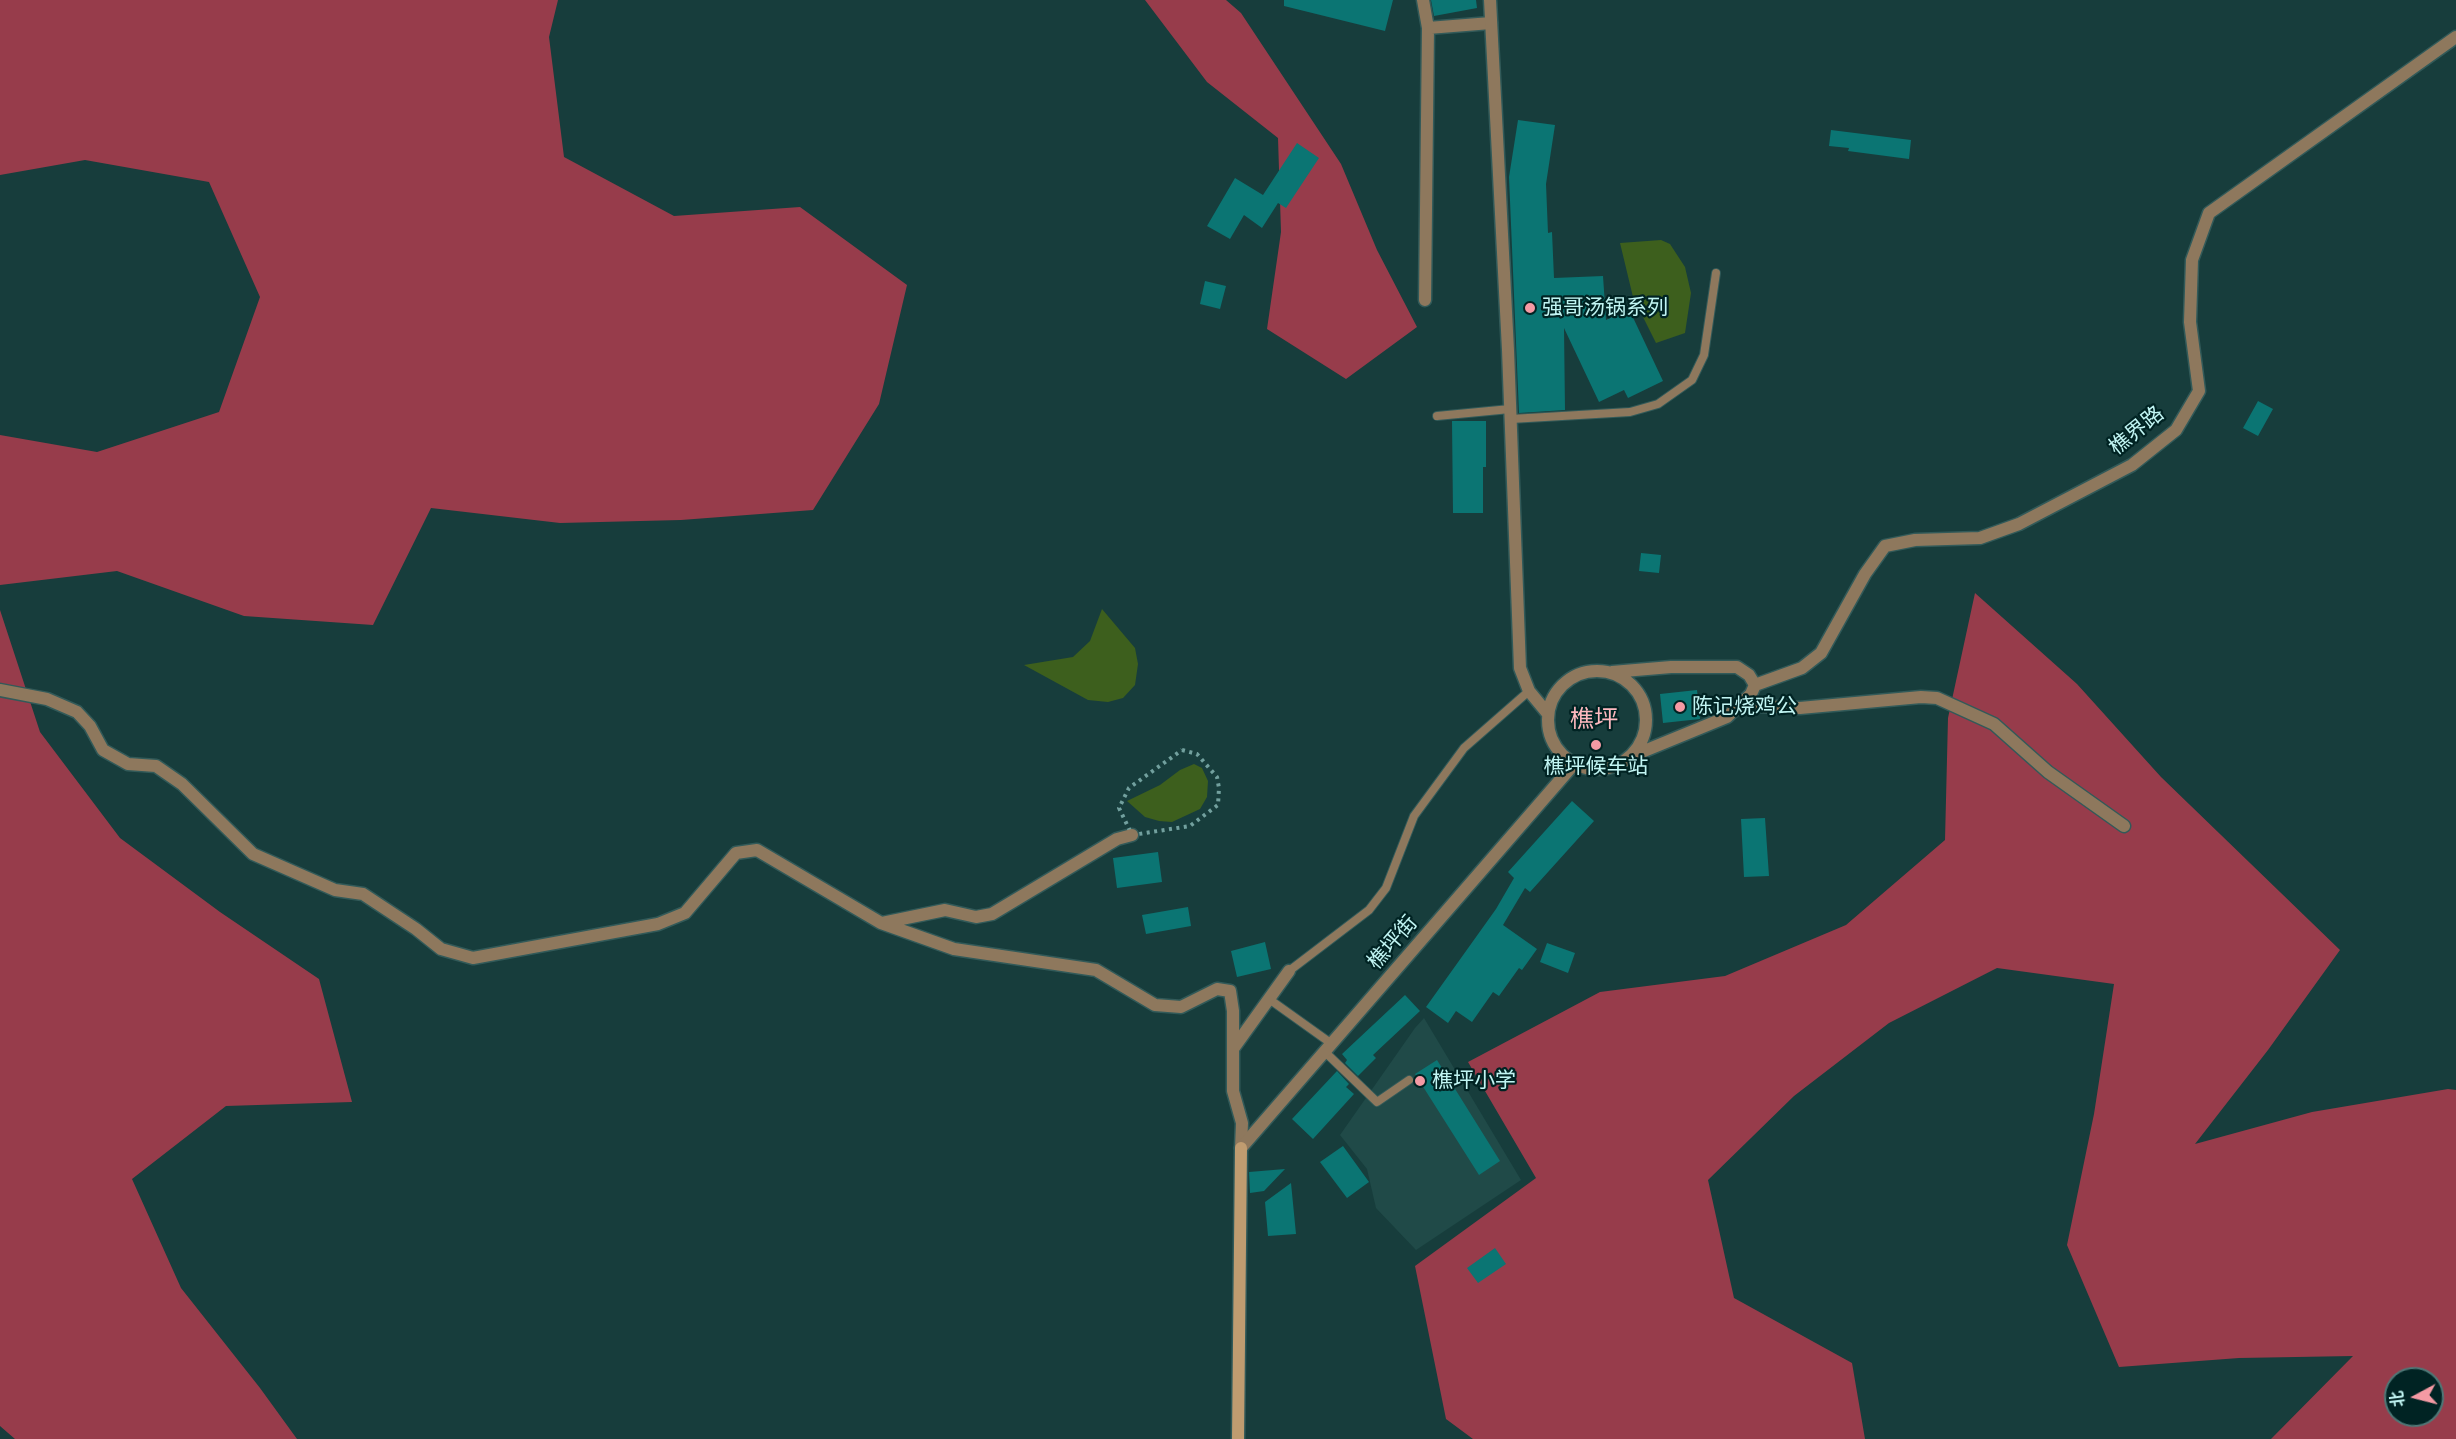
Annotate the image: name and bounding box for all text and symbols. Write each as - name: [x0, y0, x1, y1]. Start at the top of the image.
- place label: 强哥汤锅系列: [1542, 295, 1668, 321]
- marker: 强哥汤锅系列: [1523, 301, 1537, 315]
- street label: 樵界路: [2105, 401, 2169, 461]
- place label: 陈记烧鸡公: [1692, 694, 1797, 720]
- marker: 陈记烧鸡公: [1673, 700, 1687, 714]
- district label: 樵坪: [1570, 706, 1618, 734]
- marker: 樵坪候车站: [1589, 738, 1603, 752]
- place label: 樵坪候车站: [1544, 754, 1648, 780]
- street label: 樵坪街: [1363, 911, 1423, 975]
- place label: 樵坪小学: [1432, 1068, 1516, 1094]
- marker: 樵坪小学: [1413, 1074, 1427, 1088]
- north arrow: [2384, 1367, 2444, 1427]
- text: 北: [2387, 1390, 2408, 1408]

